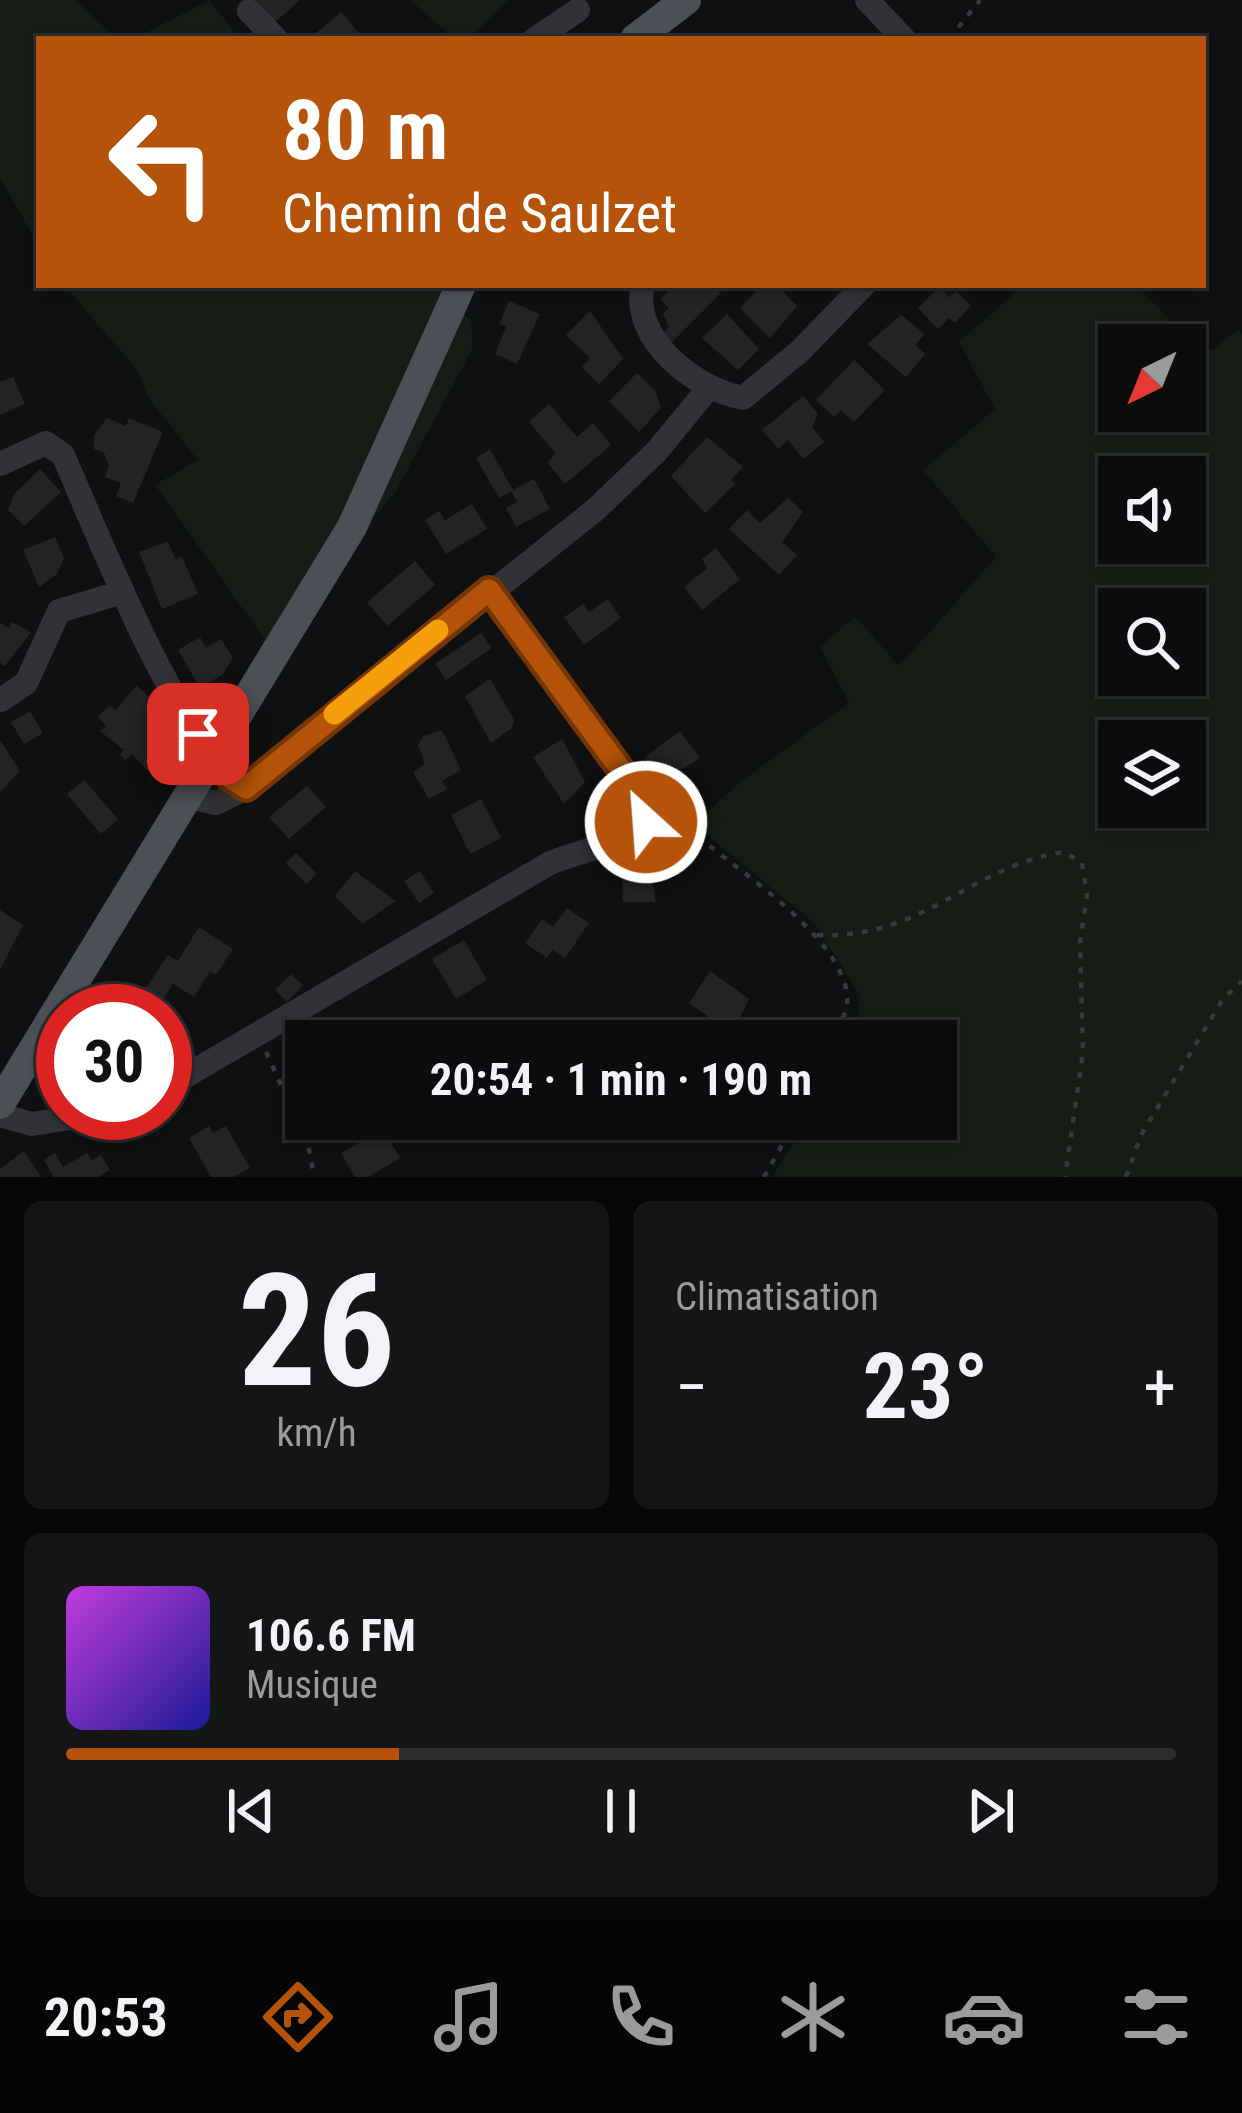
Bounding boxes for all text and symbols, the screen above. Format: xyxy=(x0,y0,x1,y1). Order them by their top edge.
text: 80 m xyxy=(282,81,449,180)
icon: left xyxy=(84,84,240,240)
text: Chemin de Saulzet xyxy=(282,182,677,245)
north arrow xyxy=(1098,324,1206,432)
map controls xyxy=(1098,324,1206,828)
button: sound xyxy=(1098,456,1206,564)
button: search xyxy=(1098,588,1206,696)
pin xyxy=(147,683,249,785)
icon: arrive xyxy=(165,701,231,767)
button: layers xyxy=(1098,720,1206,828)
position arrow xyxy=(583,759,709,885)
speed limit sign: 30 xyxy=(36,984,192,1140)
text: 20:54 · 1 min · 190 m xyxy=(430,1053,812,1106)
text: 26 xyxy=(238,1240,395,1423)
text: Climatisation xyxy=(675,1274,879,1320)
text: 23° xyxy=(863,1335,989,1440)
text: − xyxy=(675,1349,708,1426)
text: + xyxy=(1143,1349,1176,1426)
text: km/h xyxy=(276,1410,357,1456)
text: 106.6 FM xyxy=(246,1609,416,1662)
text: Musique xyxy=(246,1662,378,1708)
icon: previous xyxy=(218,1778,284,1844)
icon: pause xyxy=(588,1778,654,1844)
icon: next xyxy=(958,1778,1024,1844)
icon: directions xyxy=(256,1975,340,2059)
icon: music xyxy=(427,1975,511,2059)
icon: phone xyxy=(599,1975,683,2059)
icon: climate xyxy=(771,1975,855,2059)
icon: car xyxy=(942,1975,1026,2059)
icon: filters xyxy=(1114,1975,1198,2059)
text: 20:53 xyxy=(44,1986,168,2049)

